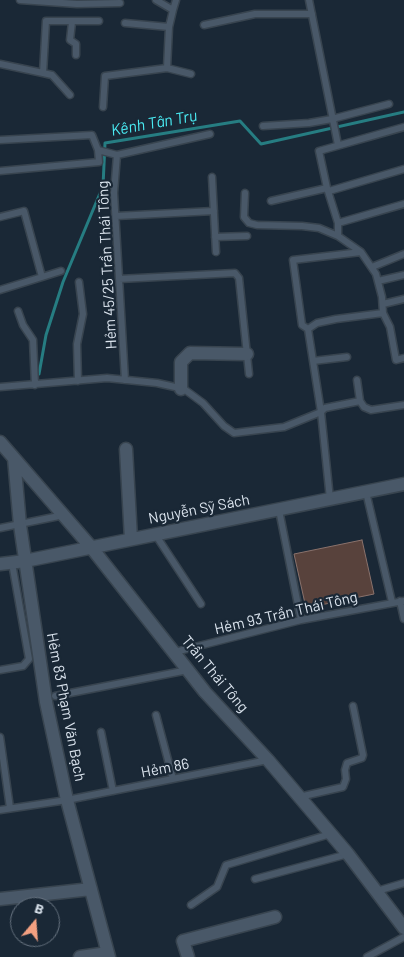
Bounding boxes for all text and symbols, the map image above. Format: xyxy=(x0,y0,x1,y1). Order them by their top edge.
water label: Kênh Tân Trụ xyxy=(109,106,199,140)
street label: Hẻm 45/25 Trần Thái Tông xyxy=(94,180,120,350)
street label: Nguyễn Sỹ Sách xyxy=(147,490,251,528)
street label: Hẻm 93 Trần Thái Tông xyxy=(213,588,359,638)
street label: Hẻm 83 Phạm Văn Bạch xyxy=(43,631,89,783)
street label: Trần Thái Tông xyxy=(178,632,252,716)
street label: Hẻm 86 xyxy=(139,755,191,781)
north arrow xyxy=(10,897,60,947)
text: B xyxy=(33,899,46,918)

